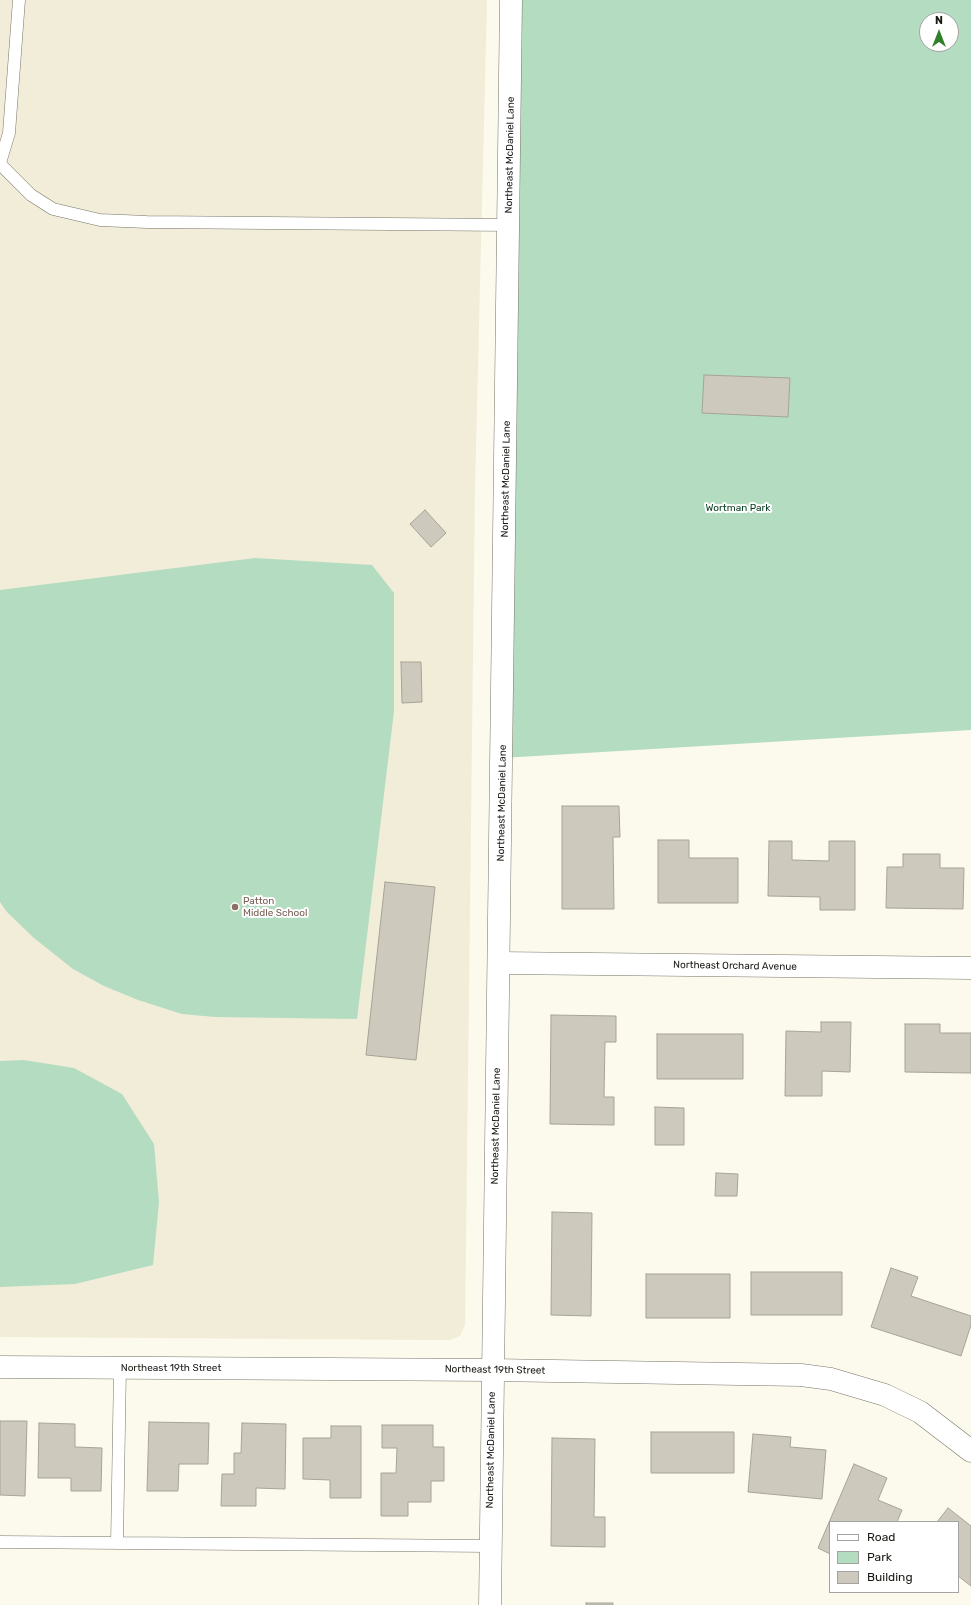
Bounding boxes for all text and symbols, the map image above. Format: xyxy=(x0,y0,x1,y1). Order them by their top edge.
north arrow xyxy=(919,12,959,52)
text: N xyxy=(935,14,943,27)
street label: Northeast McDaniel Lane xyxy=(503,97,517,213)
street label: Northeast McDaniel Lane xyxy=(499,421,513,537)
park label: Wortman Park xyxy=(706,502,770,514)
street label: Northeast McDaniel Lane xyxy=(495,745,509,861)
place label: Patton Middle School xyxy=(243,895,307,918)
marker: Patton Middle School xyxy=(230,902,240,912)
street label: Northeast Orchard Avenue xyxy=(673,959,797,973)
street label: Northeast McDaniel Lane xyxy=(489,1068,503,1184)
street label: Northeast 19th Street xyxy=(121,1362,221,1374)
street label: Northeast 19th Street xyxy=(445,1363,545,1377)
street label: Northeast McDaniel Lane xyxy=(484,1392,498,1508)
legend xyxy=(829,1521,959,1593)
text: Road xyxy=(867,1530,895,1544)
text: Park xyxy=(867,1550,892,1564)
text: Building xyxy=(867,1570,913,1584)

